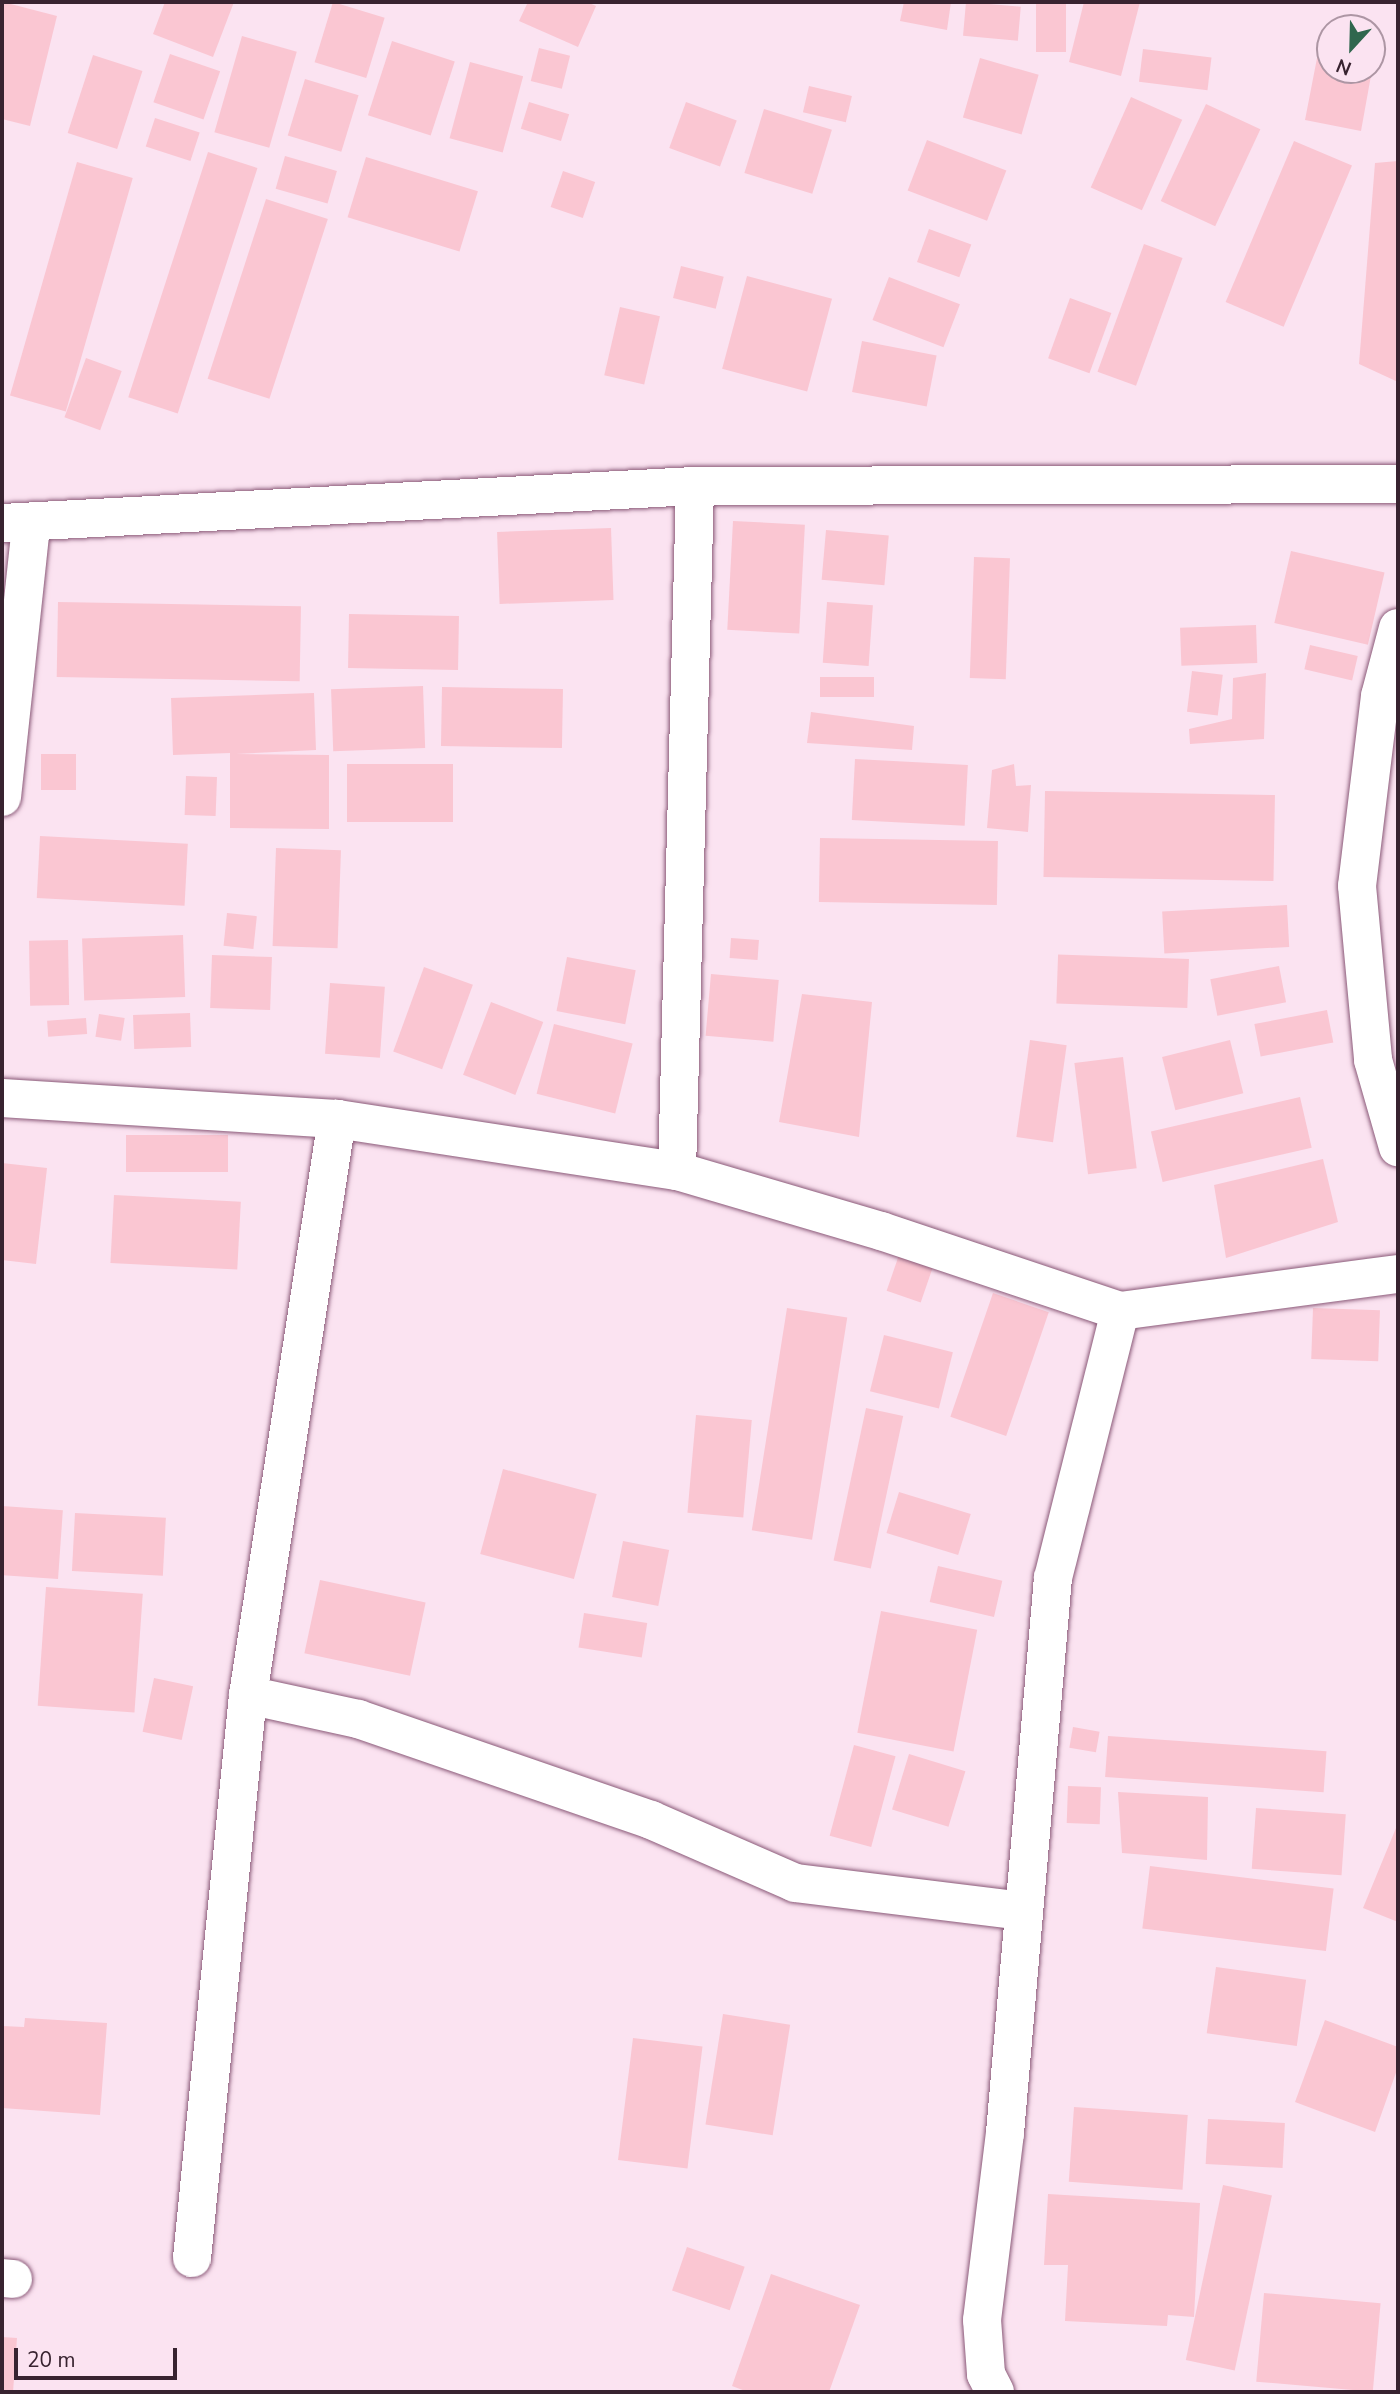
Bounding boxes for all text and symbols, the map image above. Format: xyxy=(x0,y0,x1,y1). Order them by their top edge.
north arrow xyxy=(1316,14,1386,84)
text: N xyxy=(1332,52,1355,81)
scale bar xyxy=(18,2334,180,2378)
text: 20 m xyxy=(27,2346,76,2374)

